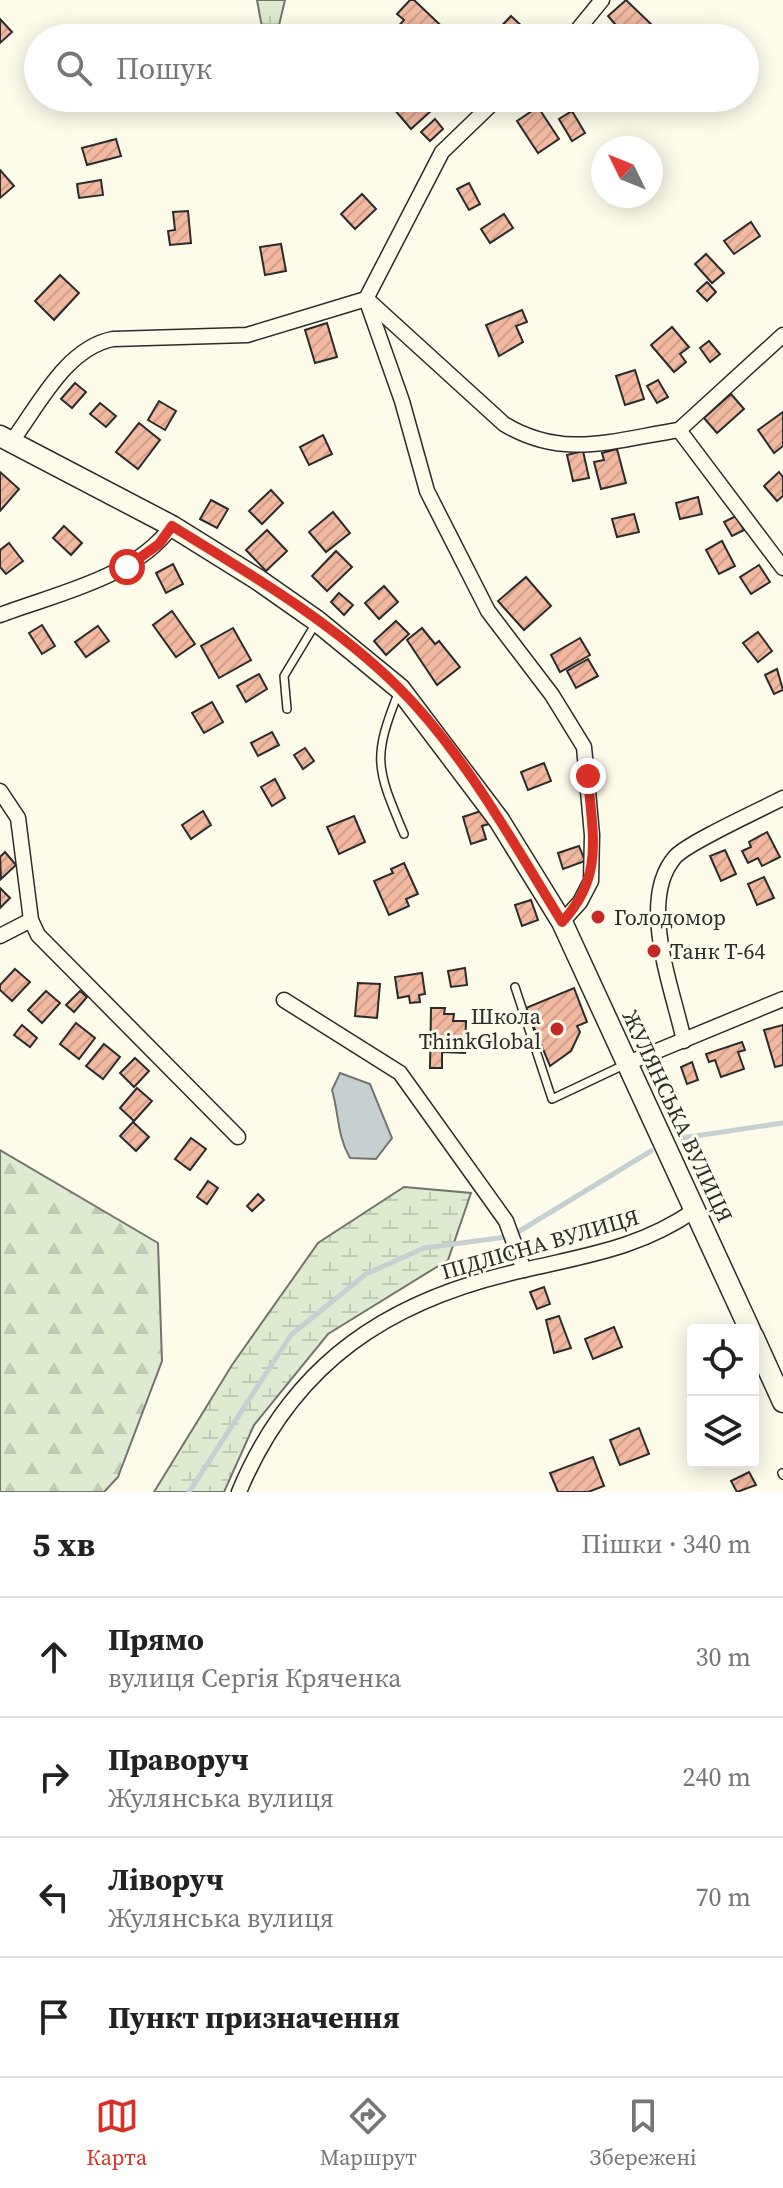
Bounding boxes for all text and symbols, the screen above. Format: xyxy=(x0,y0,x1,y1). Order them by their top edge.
search box xyxy=(24,24,759,112)
icon: search xyxy=(52,46,96,90)
text: Пошук xyxy=(116,48,212,89)
north arrow xyxy=(591,136,663,208)
route start xyxy=(109,549,145,585)
route end xyxy=(570,758,606,794)
place label: Голодомор xyxy=(614,902,726,932)
marker: Голодомор xyxy=(589,908,607,926)
place label: Танк Т-64 xyxy=(670,936,765,966)
marker: Танк Т-64 xyxy=(645,942,663,960)
place label: Школа ThinkGlobal xyxy=(419,1001,542,1056)
street label: ЖУЛЯНСЬКА ВУЛИЦЯ xyxy=(616,1005,740,1227)
marker: Школа ThinkGlobal xyxy=(548,1020,566,1038)
street label: ПІДЛІСНА ВУЛИЦЯ xyxy=(438,1201,642,1287)
map controls xyxy=(687,1324,759,1468)
button: locate xyxy=(687,1324,759,1396)
button: layers xyxy=(687,1396,759,1468)
text: 5 хв xyxy=(32,1521,95,1567)
text: Пішки · 340 m xyxy=(581,1526,751,1562)
text: Прямо xyxy=(108,1619,204,1660)
icon: ahead xyxy=(32,1635,76,1679)
text: 30 m xyxy=(696,1639,751,1675)
text: вулиця Сергія Кряченка xyxy=(108,1660,401,1696)
text: Праворуч xyxy=(108,1739,249,1780)
icon: right xyxy=(32,1755,76,1799)
text: 240 m xyxy=(683,1759,751,1795)
text: Жулянська вулиця xyxy=(108,1780,334,1816)
text: Ліворуч xyxy=(108,1859,224,1900)
icon: left xyxy=(32,1875,76,1919)
text: 70 m xyxy=(696,1879,751,1915)
text: Жулянська вулиця xyxy=(108,1900,334,1936)
icon: arrive xyxy=(32,1995,76,2039)
text: Пункт призначення xyxy=(108,1997,400,2038)
tab: Карта xyxy=(86,2094,147,2172)
tab: Маршрут xyxy=(320,2094,417,2172)
tab: Збережені xyxy=(590,2094,697,2172)

